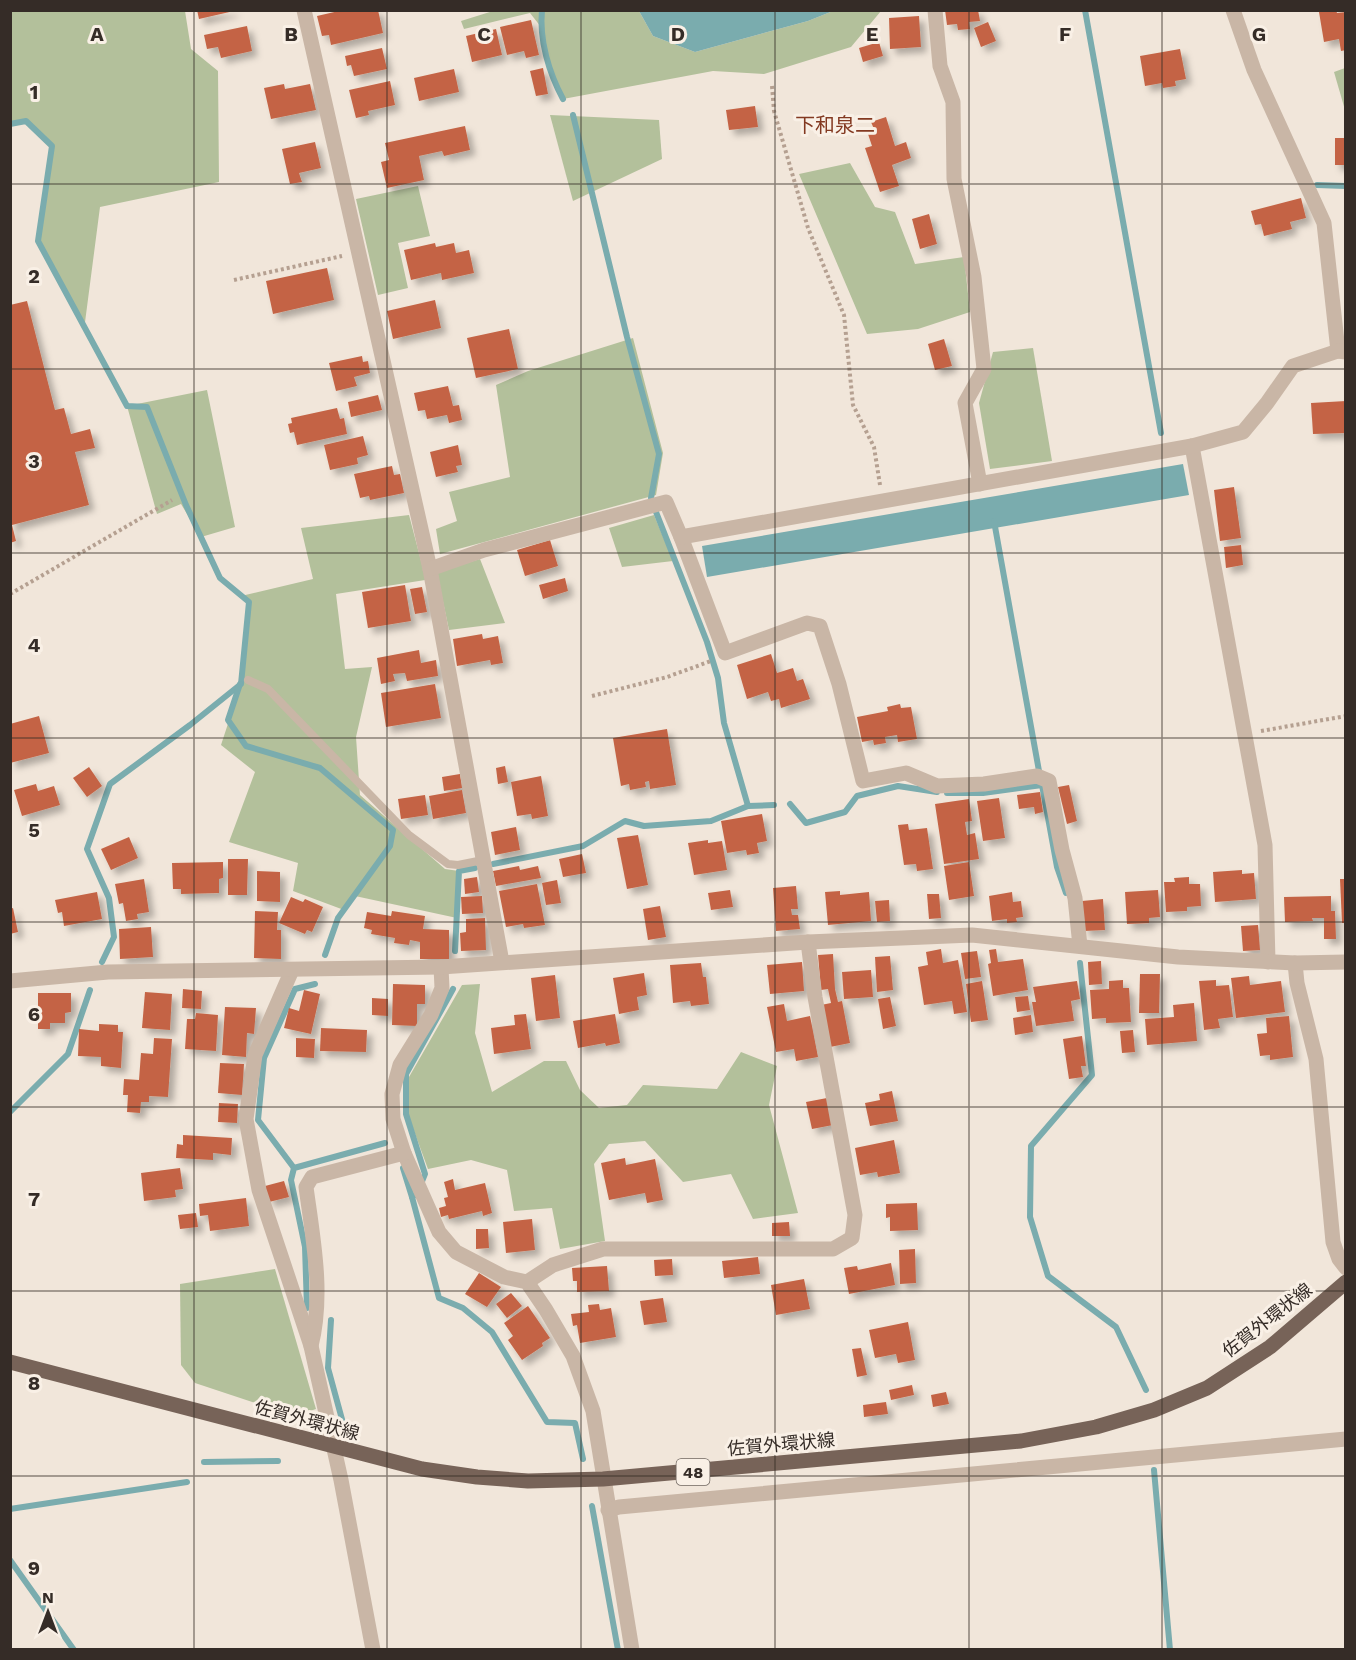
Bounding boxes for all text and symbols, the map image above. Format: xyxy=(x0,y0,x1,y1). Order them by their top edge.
text: A xyxy=(90,22,104,46)
text: B xyxy=(284,22,298,46)
text: C xyxy=(477,22,491,46)
text: D xyxy=(671,22,685,46)
text: E xyxy=(866,22,878,46)
text: F xyxy=(1059,22,1071,46)
text: G xyxy=(1252,22,1266,46)
text: 1 xyxy=(30,80,38,104)
district label: 下和泉二 xyxy=(795,113,875,137)
text: 2 xyxy=(28,264,40,288)
text: 3 xyxy=(28,449,40,473)
text: 4 xyxy=(28,633,41,657)
text: 5 xyxy=(28,818,40,842)
text: 6 xyxy=(28,1002,40,1026)
text: 7 xyxy=(28,1187,40,1211)
street label: 佐賀外環状線 xyxy=(1218,1278,1316,1362)
text: 8 xyxy=(28,1371,40,1395)
street label: 佐賀外環状線 xyxy=(252,1396,362,1444)
street label: 佐賀外環状線 xyxy=(726,1429,836,1459)
road number: 48 xyxy=(676,1459,710,1485)
text: 9 xyxy=(28,1556,40,1580)
north arrow xyxy=(18,1582,78,1642)
text: N xyxy=(42,1588,54,1607)

